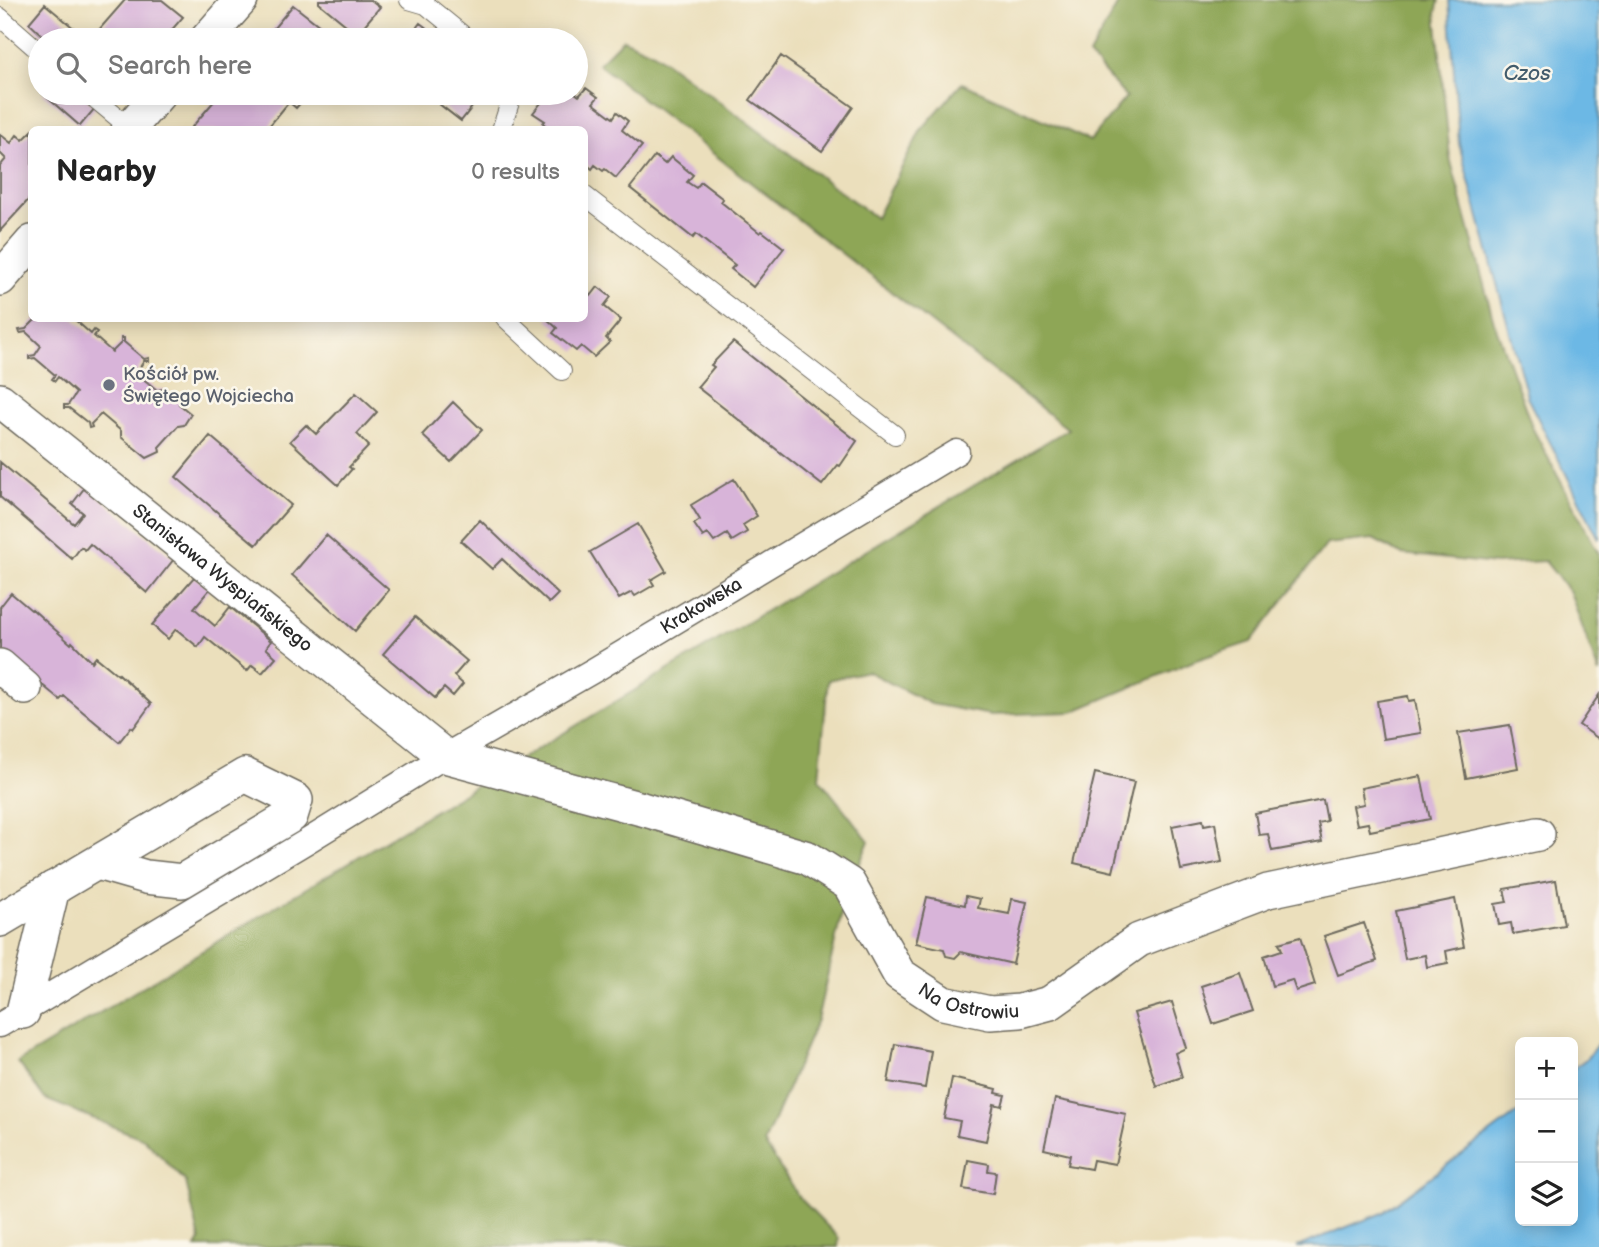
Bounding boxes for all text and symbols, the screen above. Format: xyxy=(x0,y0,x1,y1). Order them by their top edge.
search box xyxy=(28,28,588,105)
icon: search xyxy=(52,48,90,86)
text: Search here xyxy=(108,51,252,82)
water label: Czos xyxy=(1503,61,1551,86)
text: Nearby xyxy=(56,154,156,190)
text: 0 results xyxy=(471,158,560,186)
place label: Kościół pw. Świętego Wojciecha xyxy=(123,363,294,408)
marker: Kościół pw. Świętego Wojciecha xyxy=(101,377,117,393)
street label: Stanisława Wyspiańskiego xyxy=(128,499,317,657)
street label: Krakowska xyxy=(656,572,746,639)
street label: Na Ostrowiu xyxy=(914,978,1020,1025)
map controls xyxy=(1515,1037,1578,1226)
button: + xyxy=(1515,1037,1578,1100)
button: − xyxy=(1515,1100,1578,1163)
button: layers xyxy=(1515,1163,1578,1226)

